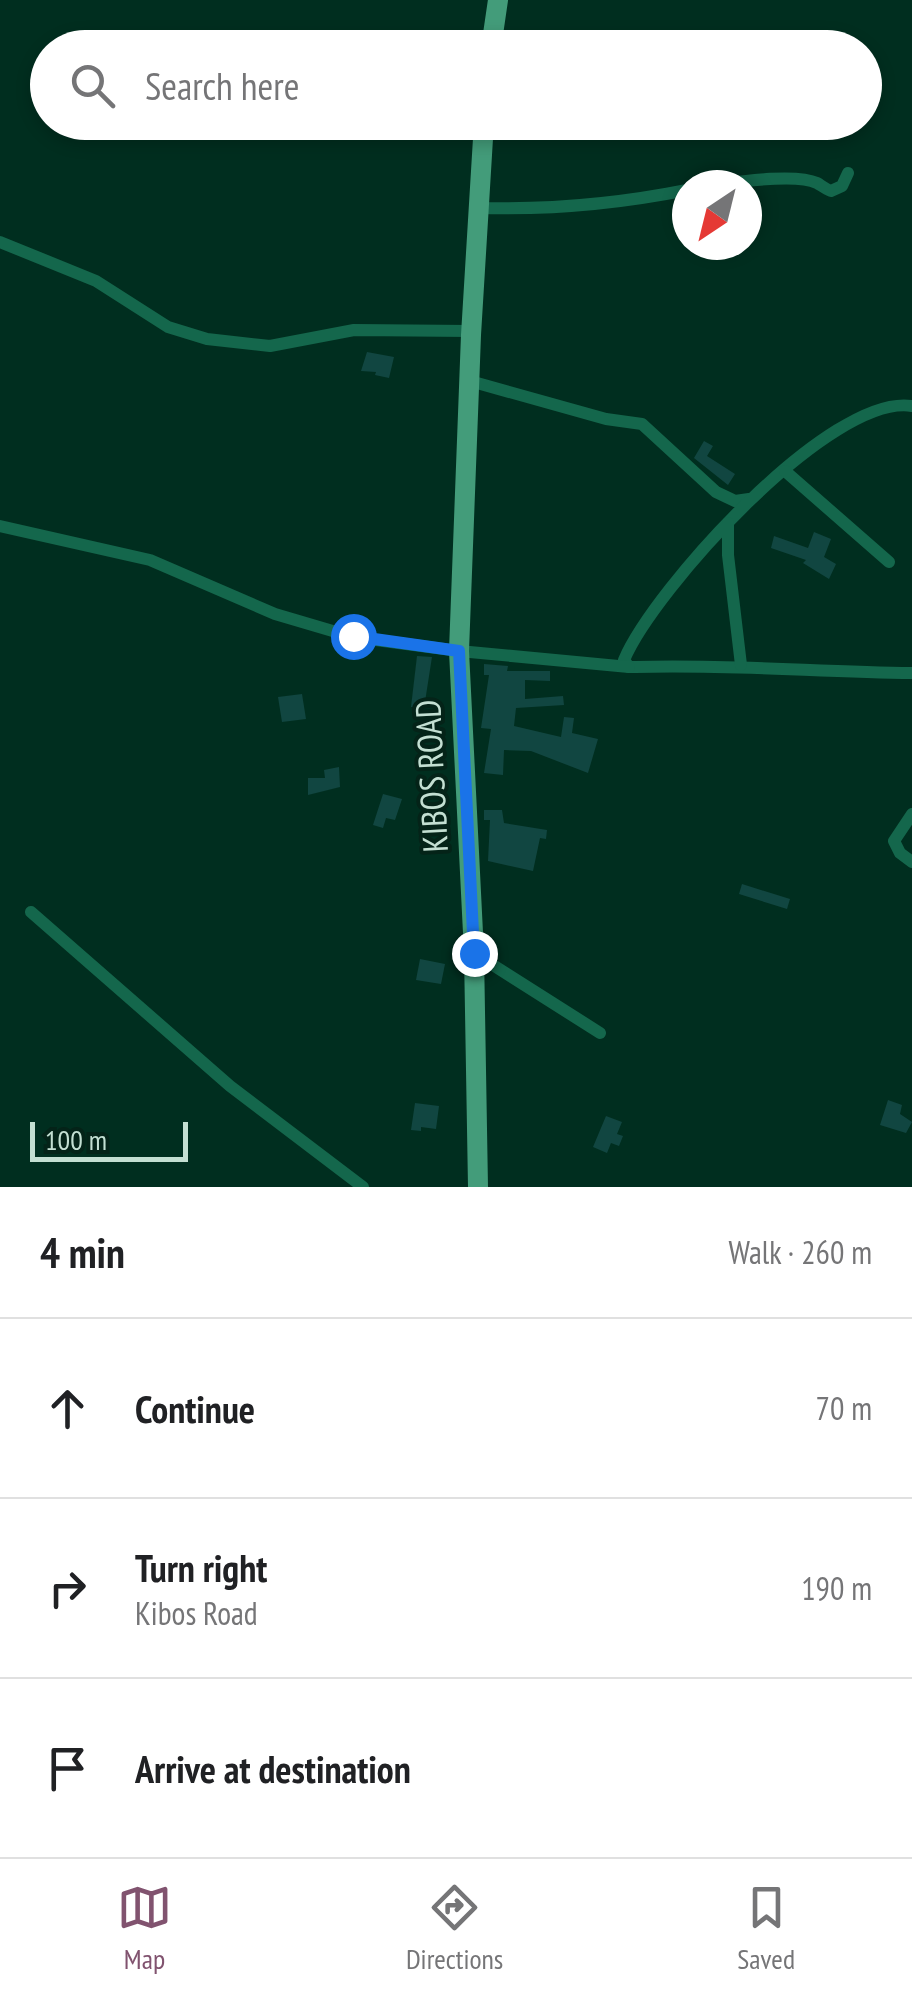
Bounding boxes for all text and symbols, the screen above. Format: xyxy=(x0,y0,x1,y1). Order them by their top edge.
search box xyxy=(30,30,882,140)
icon: search xyxy=(65,58,120,113)
text: Search here xyxy=(145,61,299,110)
north arrow xyxy=(672,170,762,260)
route start xyxy=(331,614,377,660)
street label: KIBOS ROAD xyxy=(404,699,458,854)
route end xyxy=(452,931,498,977)
scale bar xyxy=(30,1117,188,1162)
text: 100 m xyxy=(45,1121,107,1158)
text: 4 min xyxy=(40,1225,125,1280)
text: Walk · 260 m xyxy=(728,1231,872,1273)
icon: ahead xyxy=(40,1381,95,1436)
text: Continue xyxy=(135,1384,255,1433)
text: 70 m xyxy=(816,1387,872,1429)
text: Turn right xyxy=(135,1543,267,1592)
icon: right xyxy=(40,1561,95,1616)
text: 190 m xyxy=(801,1567,872,1609)
text: Kibos Road xyxy=(135,1592,258,1634)
icon: arrive xyxy=(40,1741,95,1796)
text: Arrive at destination xyxy=(135,1744,411,1793)
tab: Map xyxy=(117,1880,172,1977)
tab: Directions xyxy=(406,1880,503,1977)
tab: Saved xyxy=(737,1880,795,1977)

